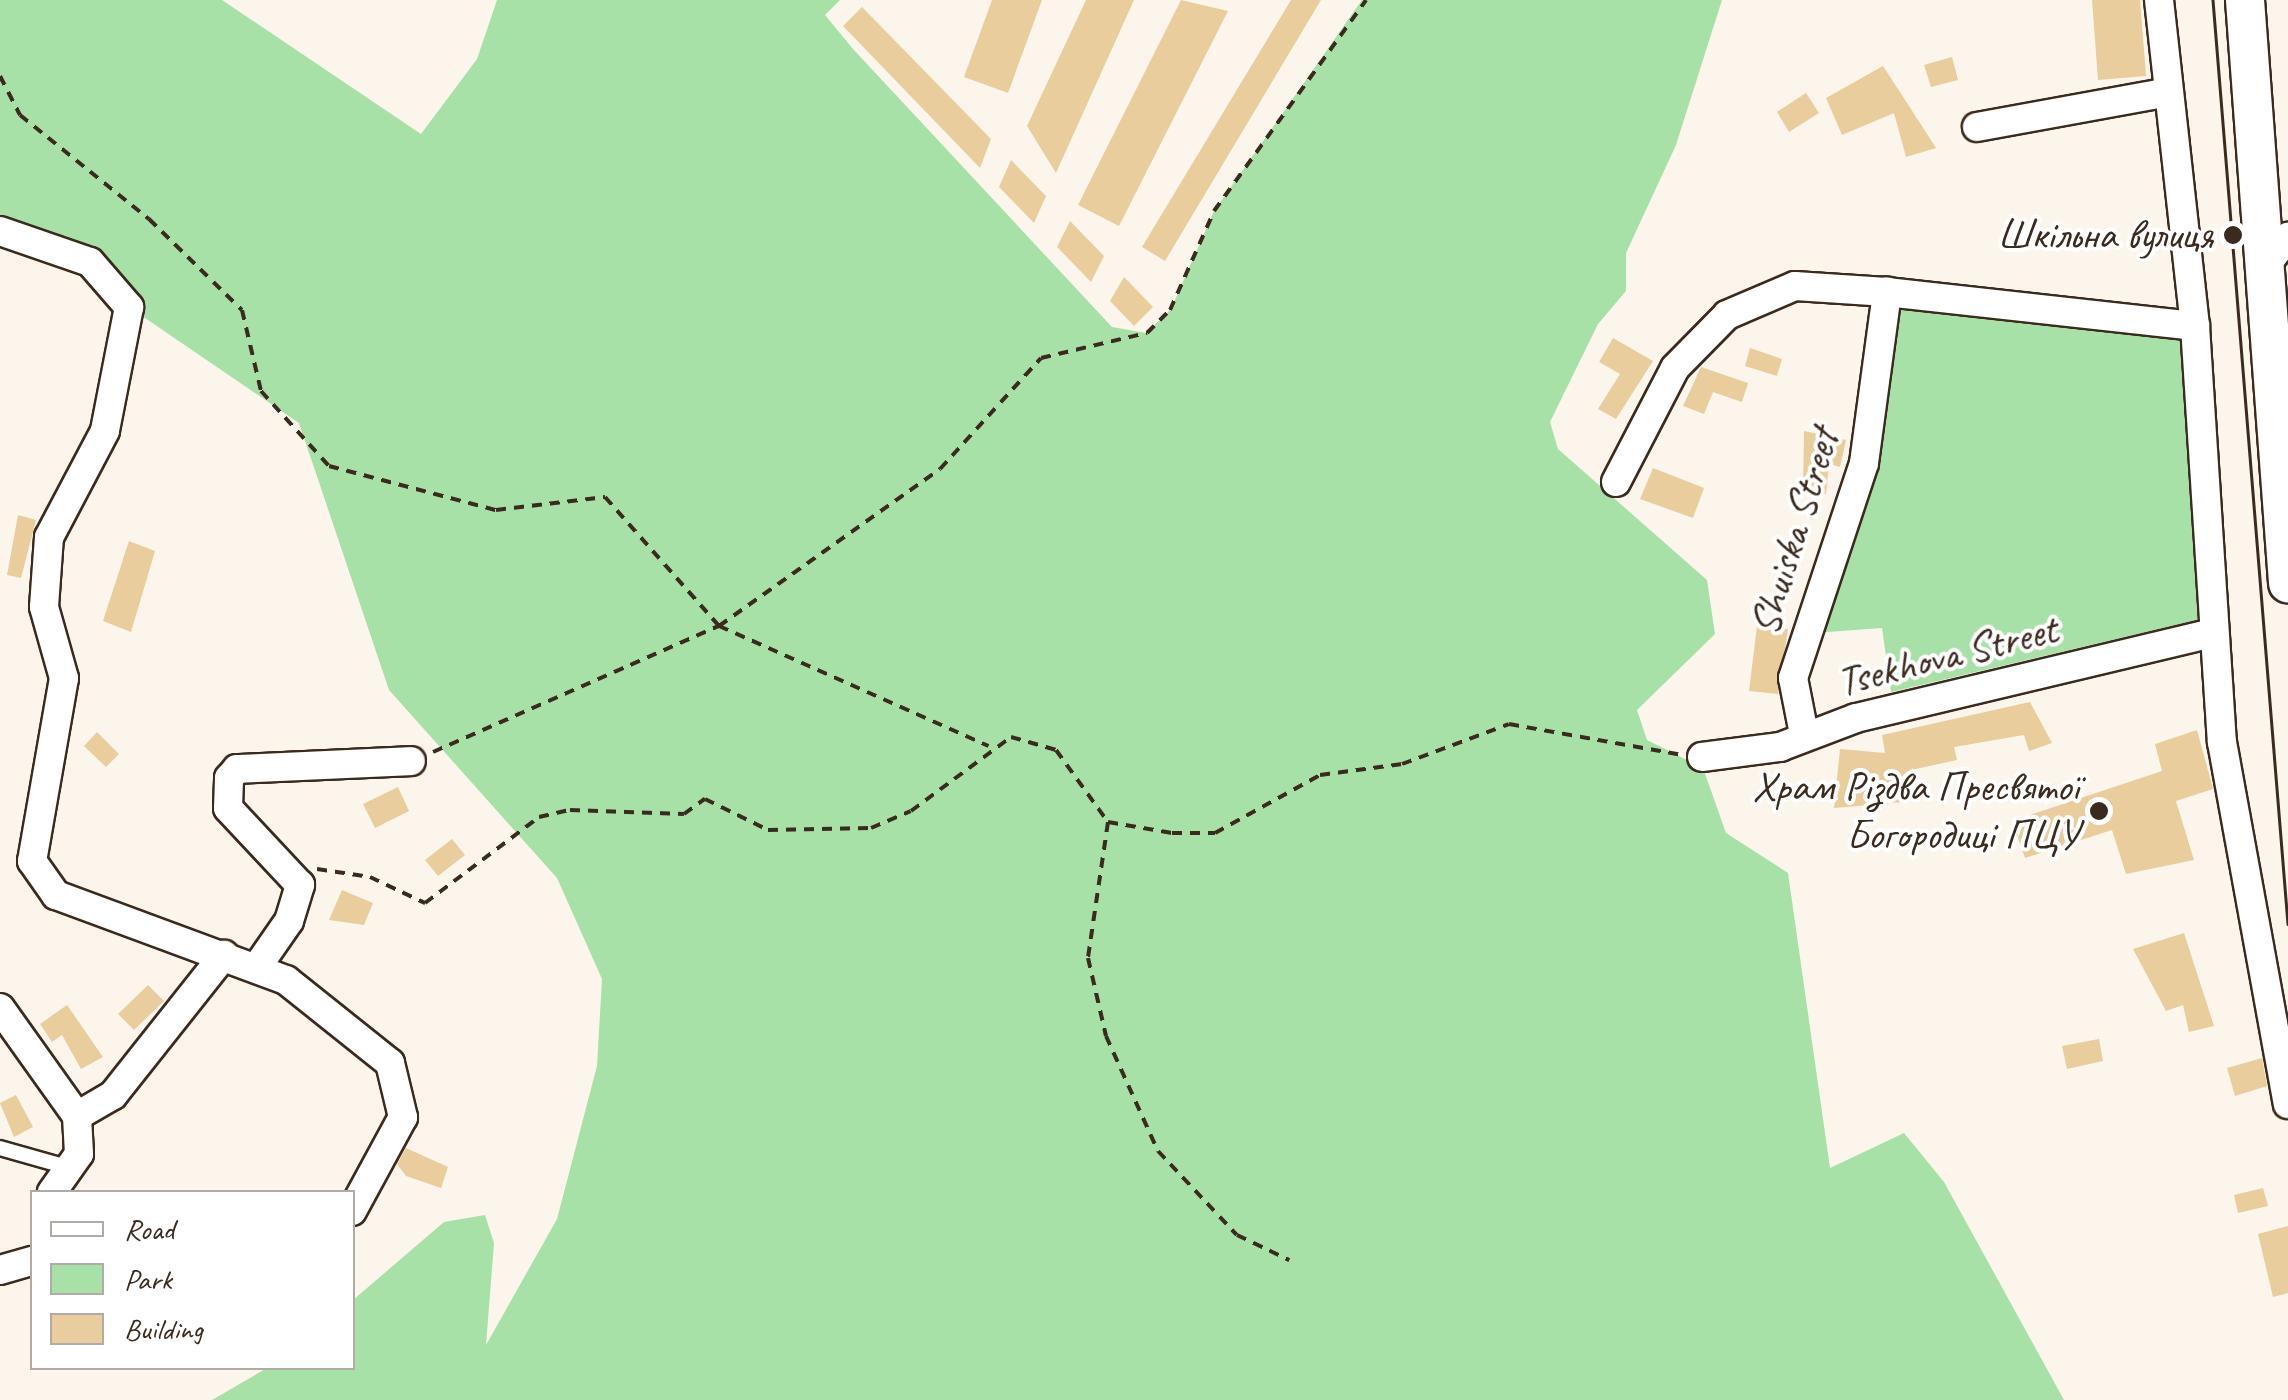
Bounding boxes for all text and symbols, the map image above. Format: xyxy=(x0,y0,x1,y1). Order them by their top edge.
place label: Шкільна вулиця xyxy=(1995,210,2213,260)
marker: Шкільна вулиця xyxy=(2222,224,2244,246)
street label: Shuiska Street xyxy=(1740,423,1850,641)
street label: Tsekhova Street xyxy=(1831,604,2063,708)
place label: Храм Різдва Пресвятої Богородиці ПЦУ xyxy=(1754,762,2079,860)
marker: Храм Різдва Пресвятої Богородиці ПЦУ xyxy=(2088,800,2110,822)
legend xyxy=(30,1190,355,1370)
text: Road xyxy=(124,1210,174,1248)
text: Park xyxy=(124,1260,172,1298)
text: Building xyxy=(124,1310,203,1348)

